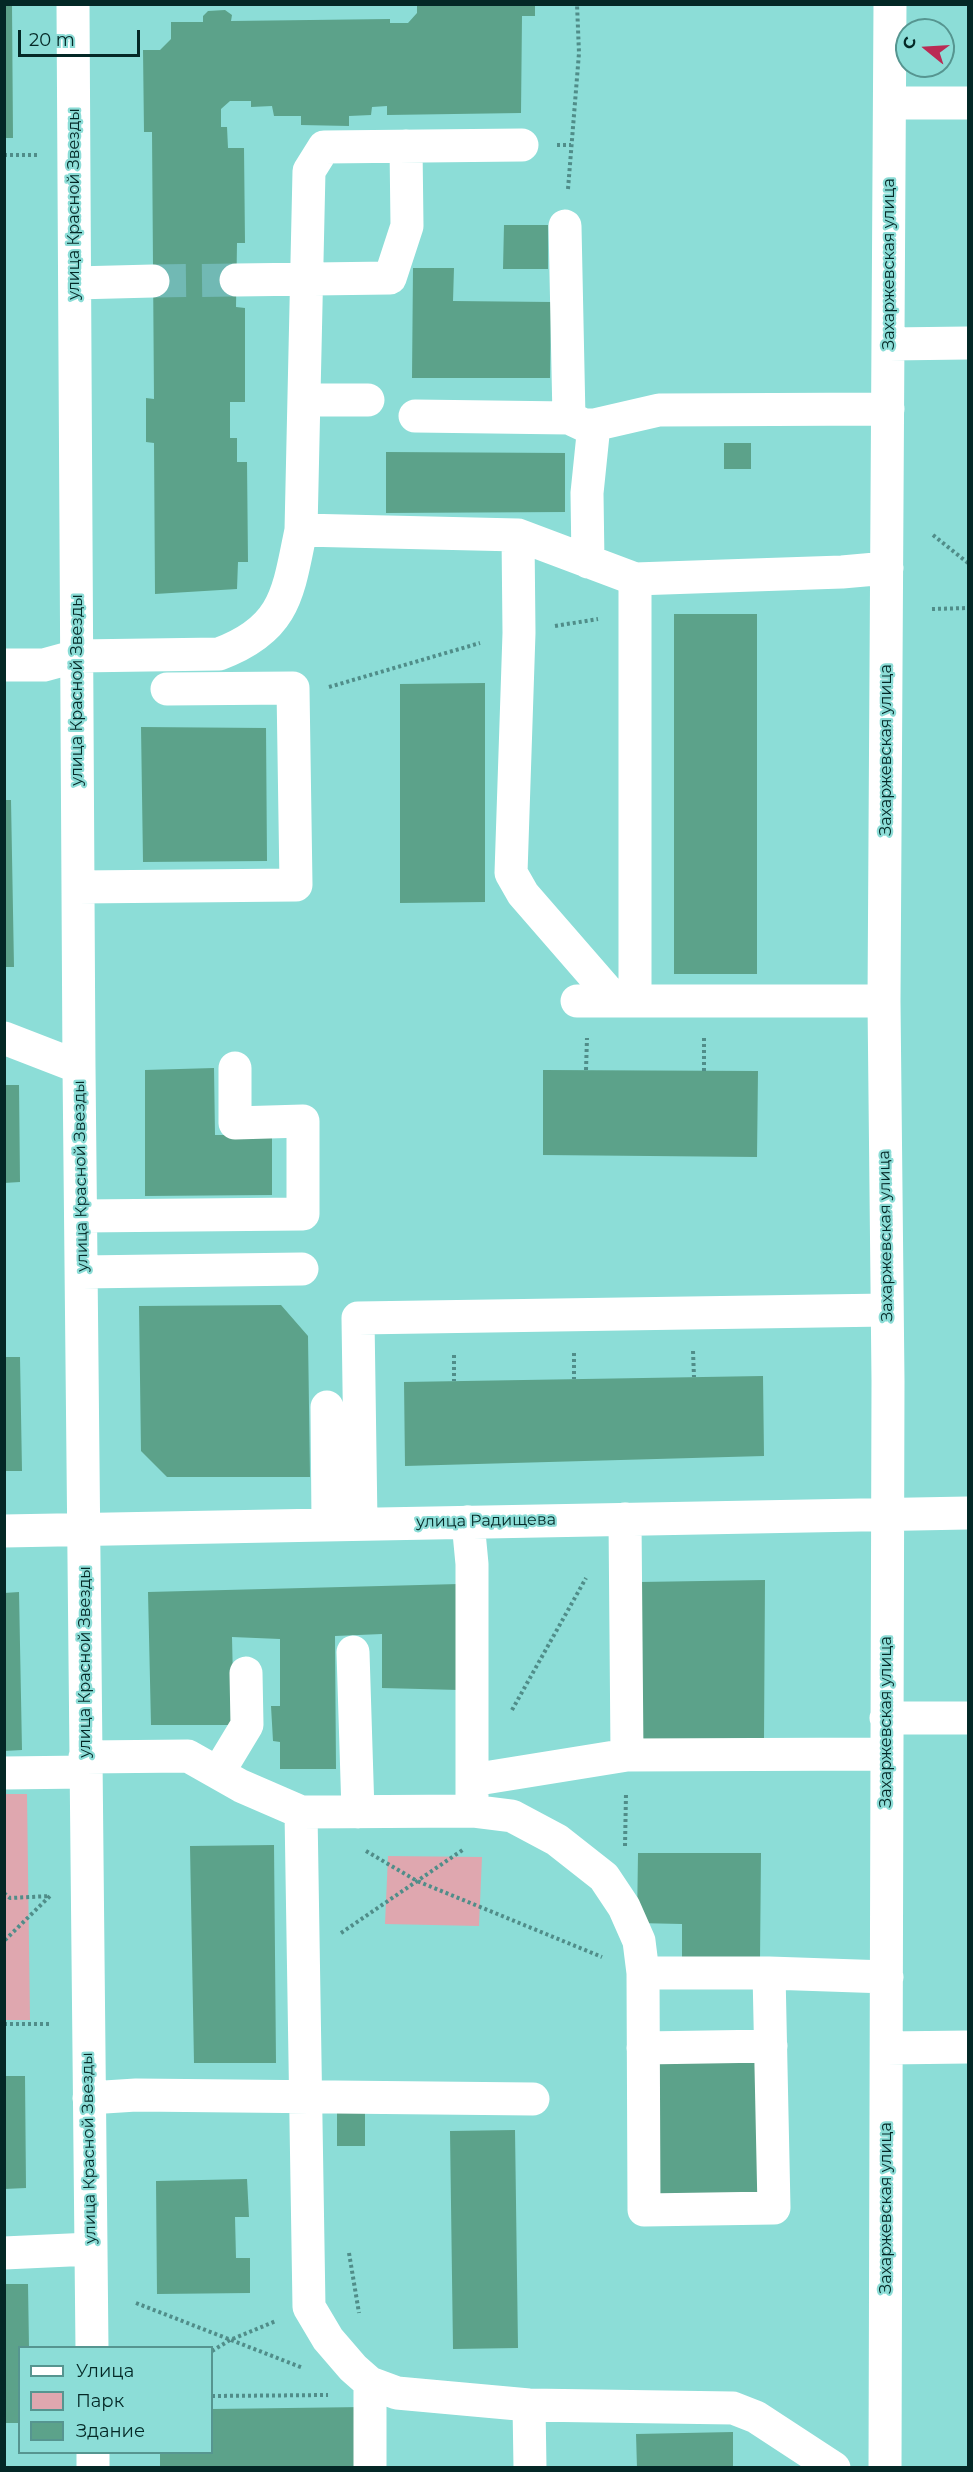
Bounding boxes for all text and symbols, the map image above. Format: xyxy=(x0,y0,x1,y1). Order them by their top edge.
scale bar xyxy=(21,18,142,56)
north arrow xyxy=(895,18,955,78)
text: 20 m xyxy=(29,29,75,51)
text: С xyxy=(898,34,920,51)
street label: улица Красной Звезды xyxy=(64,108,84,300)
street label: Захаржевская улица xyxy=(879,178,899,350)
street label: улица Красной Звезды xyxy=(67,594,87,786)
street label: Захаржевская улица xyxy=(876,664,896,836)
street label: улица Красной Звезды xyxy=(70,1080,92,1272)
street label: Захаржевская улица xyxy=(875,1150,897,1322)
street label: улица Радищева xyxy=(416,1510,556,1532)
street label: улица Красной Звезды xyxy=(75,1566,95,1758)
street label: Захаржевская улица xyxy=(876,1636,896,1808)
street label: улица Красной Звезды xyxy=(78,2052,100,2244)
street label: Захаржевская улица xyxy=(876,2122,896,2294)
legend xyxy=(18,2346,213,2454)
text: Улица xyxy=(76,2360,134,2382)
text: Парк xyxy=(76,2390,124,2412)
text: Здание xyxy=(76,2420,145,2442)

